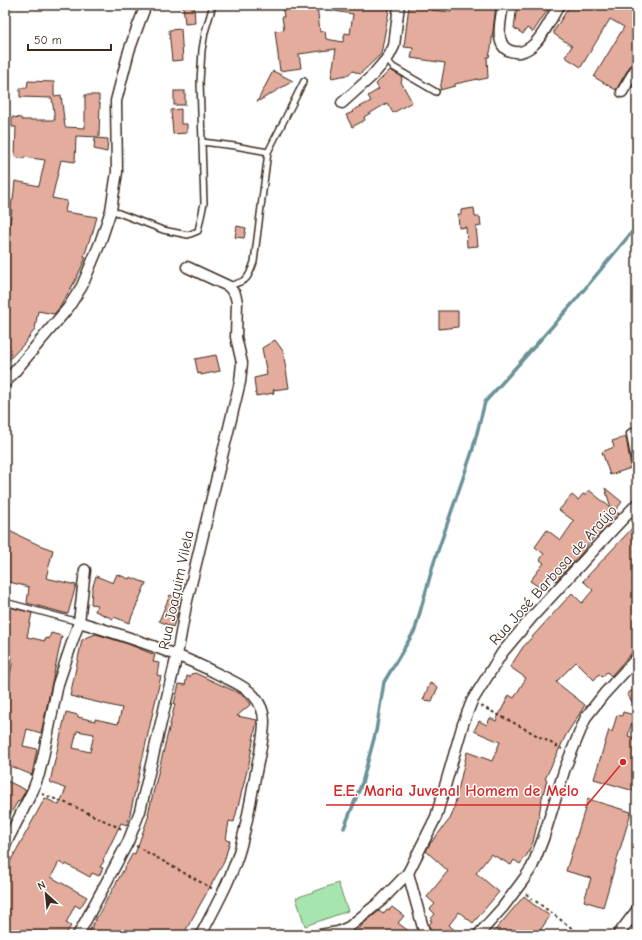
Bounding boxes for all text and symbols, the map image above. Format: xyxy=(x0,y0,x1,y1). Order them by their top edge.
scale bar xyxy=(28,26,111,52)
text: 50 m xyxy=(34,33,62,47)
street label: Rua José Barbosa de Araújo xyxy=(485,501,621,649)
street label: Rua Joaquim Vilela xyxy=(155,529,197,651)
callout: E.E. Maria Juvenal Homem de Melo xyxy=(326,777,587,805)
text: E.E. Maria Juvenal Homem de Melo xyxy=(333,782,579,800)
north arrow xyxy=(26,874,66,914)
text: N xyxy=(36,878,48,893)

